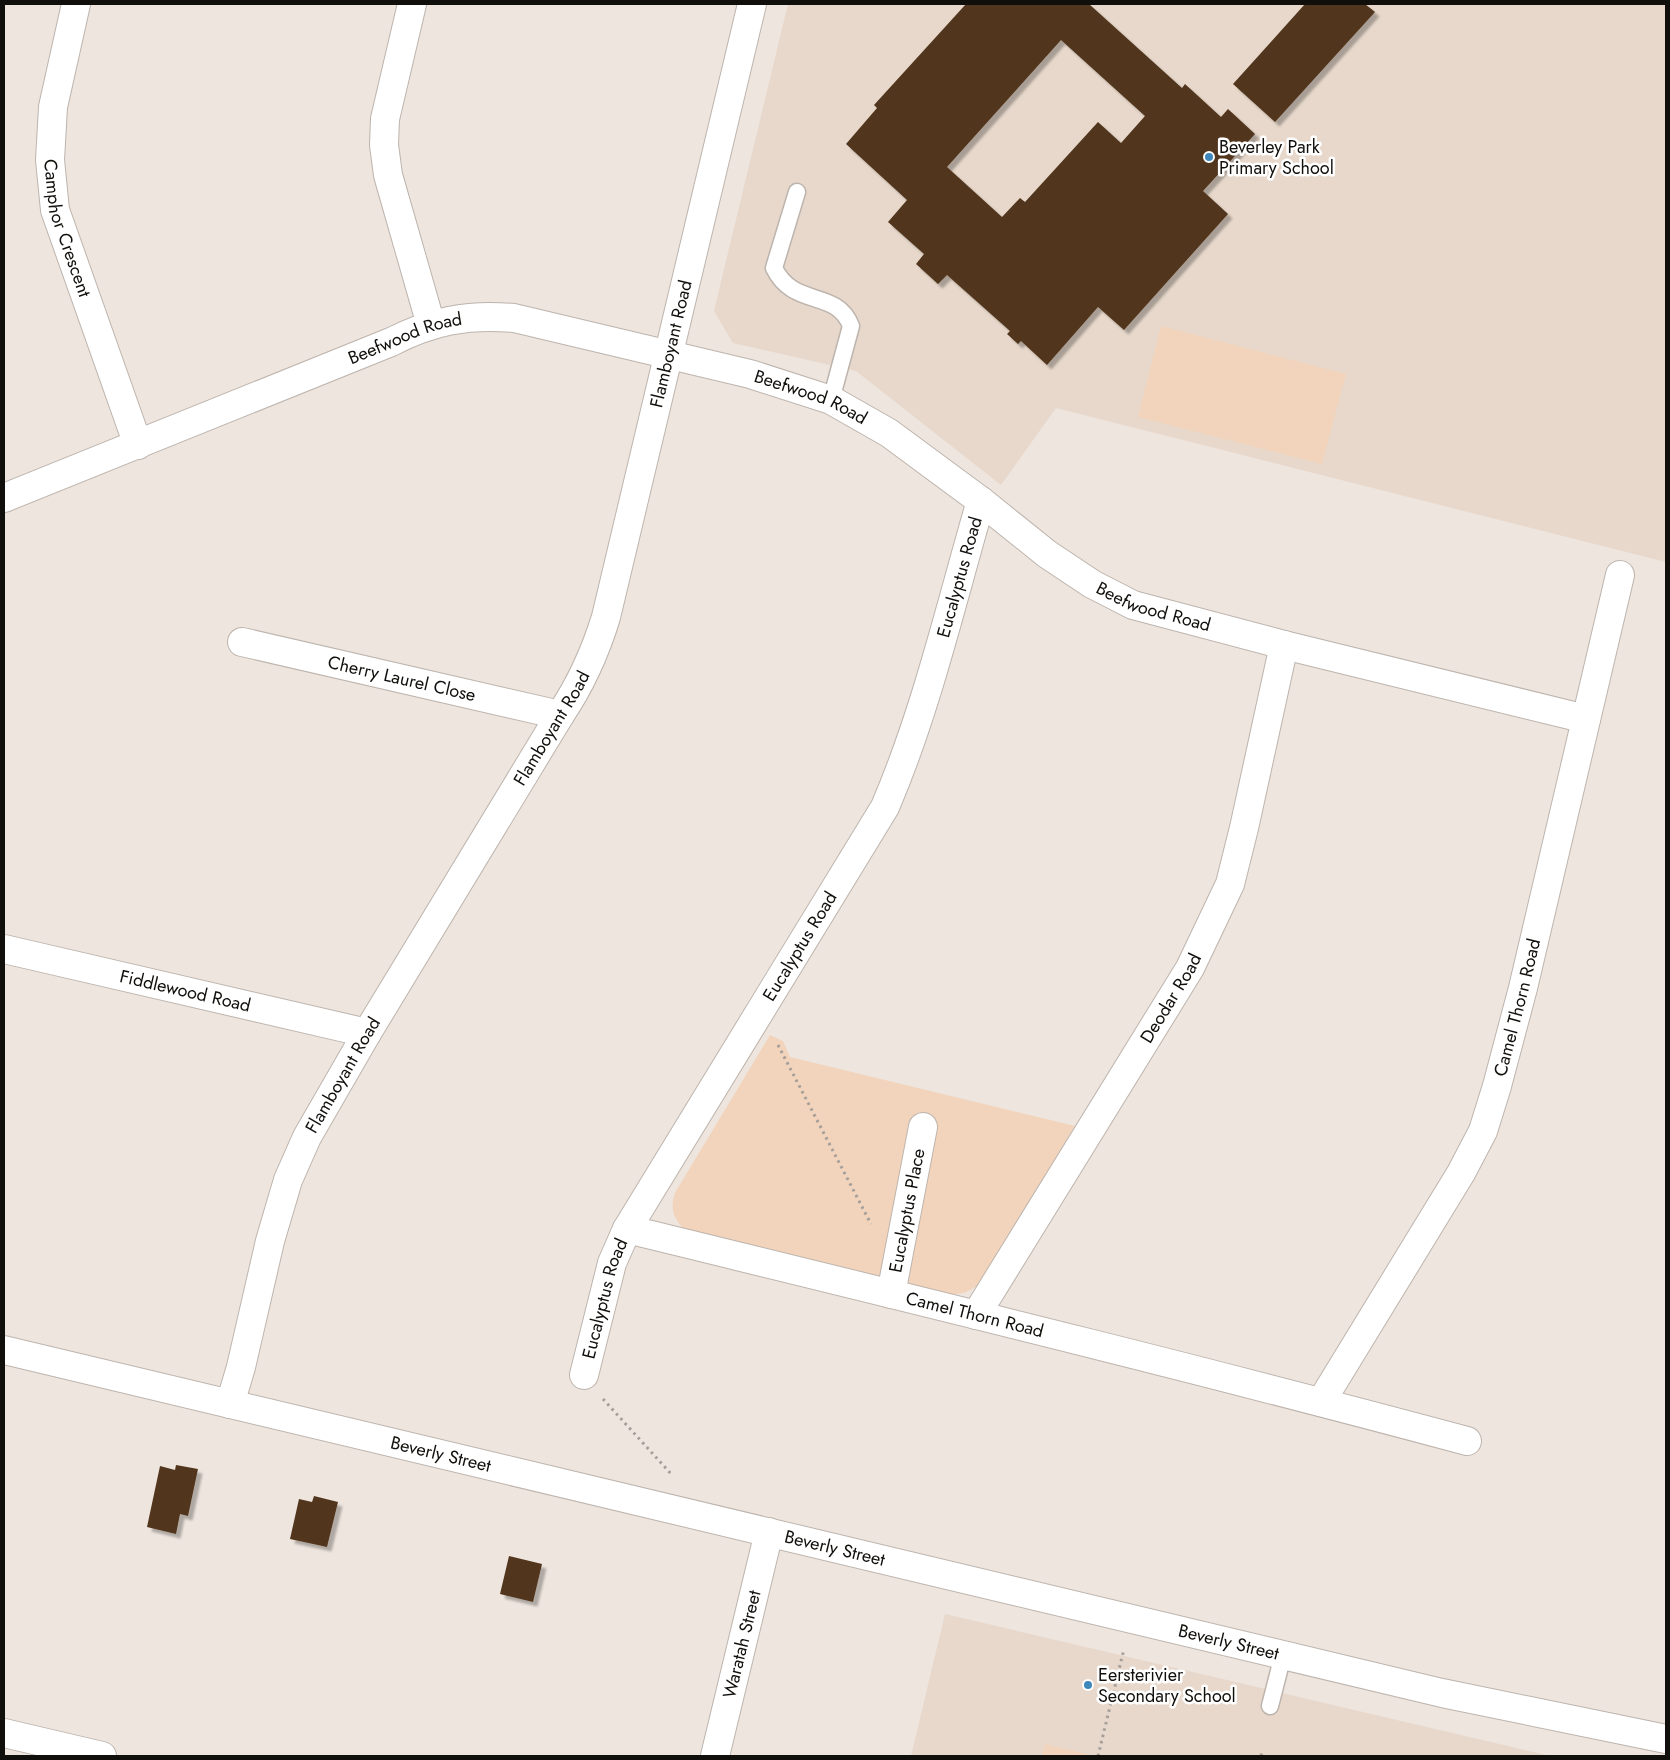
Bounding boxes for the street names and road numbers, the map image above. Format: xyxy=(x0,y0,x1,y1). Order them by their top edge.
street label: Camphor Crescent xyxy=(37,158,98,301)
street label: Flamboyant Road xyxy=(643,277,699,410)
street label: Beefwood Road xyxy=(344,306,464,371)
street label: Beefwood Road xyxy=(751,363,872,431)
street label: Eucalyptus Road xyxy=(930,514,989,641)
street label: Beefwood Road xyxy=(1091,575,1214,638)
street label: Cherry Laurel Close xyxy=(325,649,478,708)
street label: Flamboyant Road xyxy=(507,666,596,791)
street label: Eucalyptus Road xyxy=(756,886,843,1006)
street label: Camel Thorn Road xyxy=(1487,936,1547,1079)
street label: Deodar Road xyxy=(1134,949,1208,1048)
street label: Fiddlewood Road xyxy=(117,963,253,1019)
street label: Flamboyant Road xyxy=(299,1012,387,1138)
street label: Eucalyptus Place xyxy=(882,1146,932,1275)
street label: Eucalyptus Road xyxy=(575,1234,634,1362)
street label: Camel Thorn Road xyxy=(903,1285,1046,1344)
street label: Beverly Street xyxy=(388,1430,494,1479)
street label: Beverly Street xyxy=(782,1524,888,1573)
street label: Waratah Street xyxy=(716,1587,768,1701)
street label: Beverly Street xyxy=(1176,1618,1282,1667)

